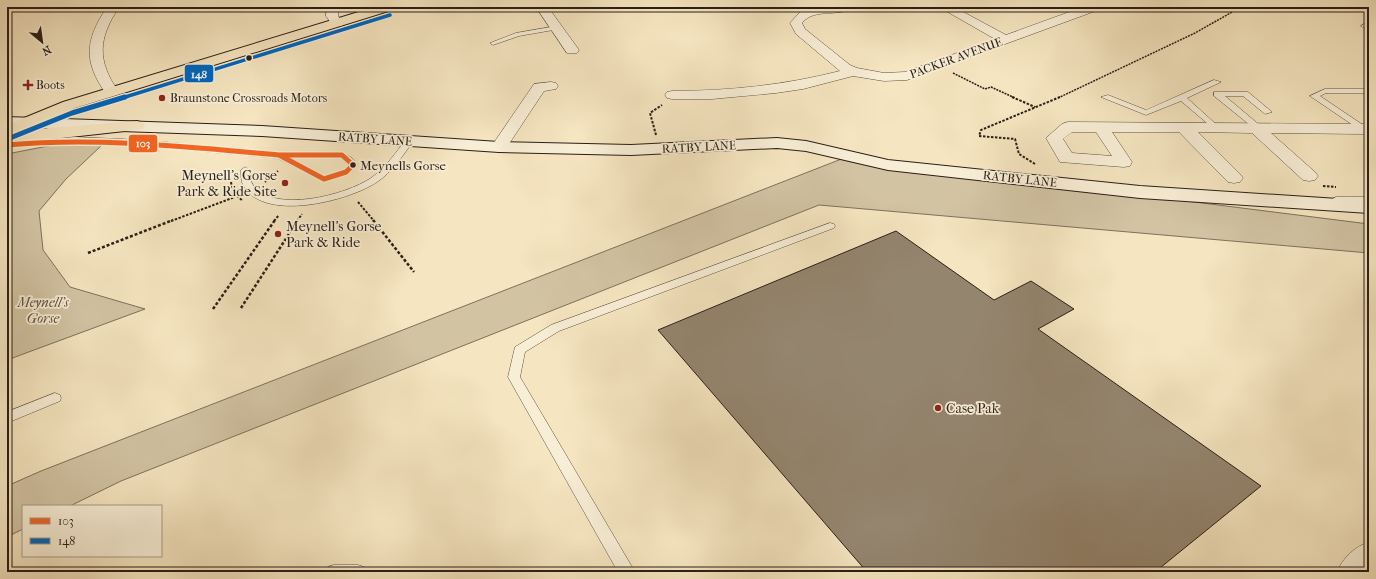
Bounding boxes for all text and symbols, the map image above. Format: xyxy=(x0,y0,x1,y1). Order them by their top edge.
north arrow xyxy=(22,22,62,62)
street label: PACKER AVENUE xyxy=(908,35,1004,81)
text: N xyxy=(39,43,53,58)
unlabelled marker xyxy=(244,53,254,63)
line badge: 148 xyxy=(184,64,214,83)
text: 148 xyxy=(191,68,207,81)
place label: Boots xyxy=(36,78,65,92)
marker: Boots xyxy=(23,80,33,90)
place label: Braunstone Crossroads Motors xyxy=(170,91,328,105)
marker: Braunstone Crossroads Motors xyxy=(157,93,167,103)
street label: RATBY LANE xyxy=(337,129,413,149)
line badge: 103 xyxy=(128,134,158,153)
text: 103 xyxy=(136,137,151,150)
street label: RATBY LANE xyxy=(662,138,736,156)
place label: Meynells Gorse xyxy=(360,158,447,173)
marker: Meynells Gorse xyxy=(348,160,358,170)
place label: Meynell's Gorse Park & Ride Site xyxy=(177,167,277,200)
street label: RATBY LANE xyxy=(982,168,1058,190)
marker: Meynell's Gorse Park & Ride Site xyxy=(280,178,290,188)
place label: Meynell's Gorse Park & Ride xyxy=(286,218,382,251)
marker: Meynell's Gorse Park & Ride xyxy=(273,229,283,239)
park label: Meynell's Gorse xyxy=(16,294,69,327)
place label: Case Pak xyxy=(946,400,1000,417)
marker: Case Pak xyxy=(933,403,943,413)
legend xyxy=(22,505,162,557)
text: 103 xyxy=(58,514,74,528)
text: 148 xyxy=(58,534,75,548)

